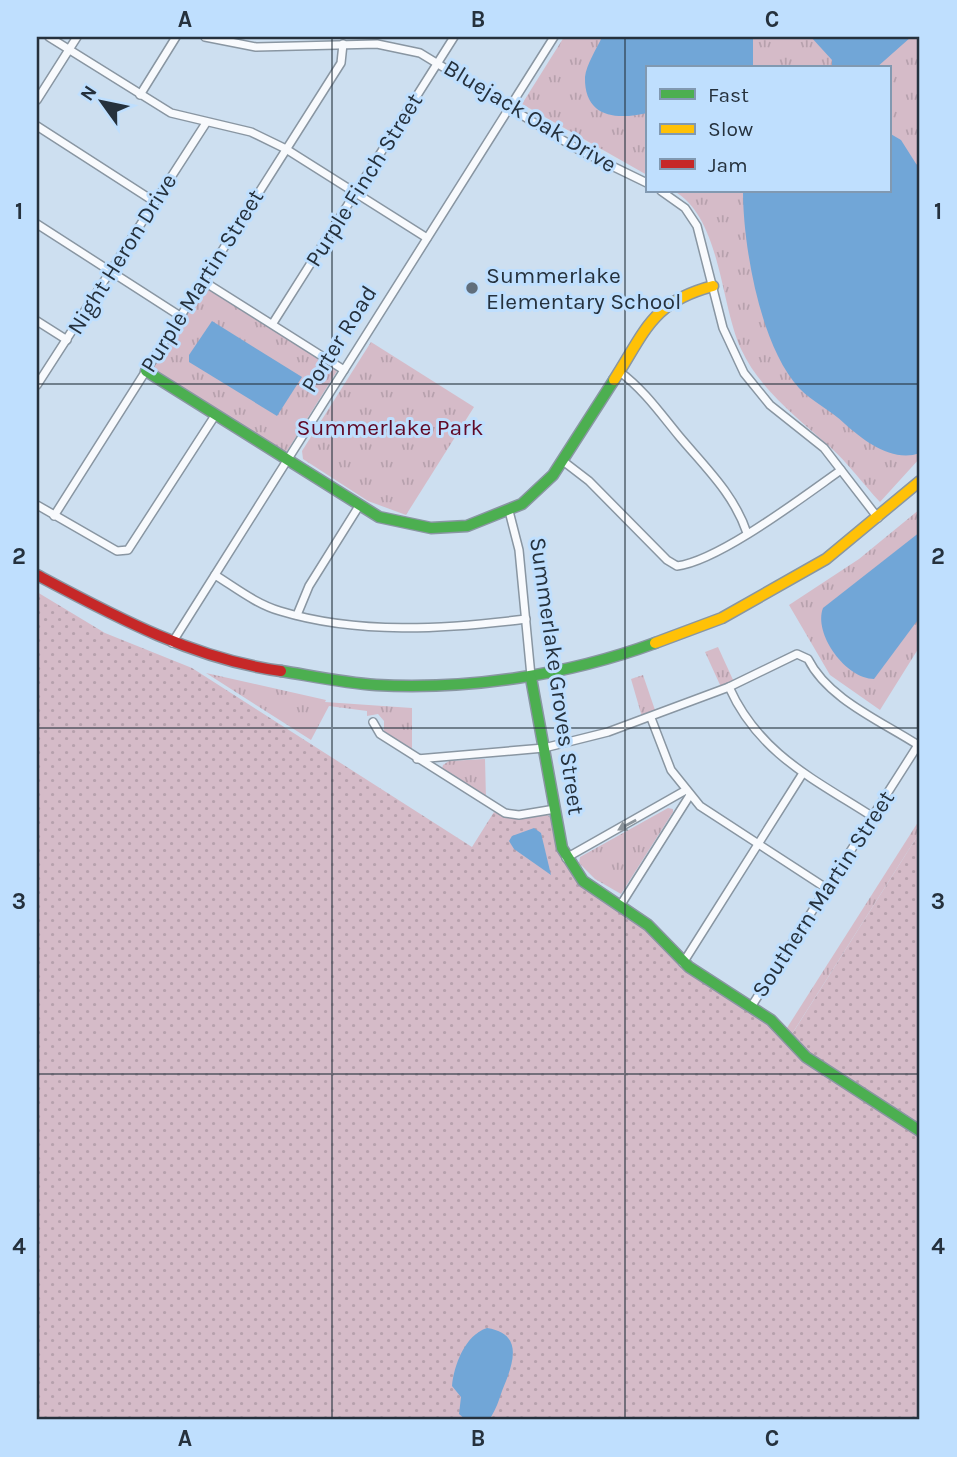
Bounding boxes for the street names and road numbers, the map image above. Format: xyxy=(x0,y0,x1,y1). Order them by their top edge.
street label: Bluejack Oak Drive xyxy=(439,54,621,178)
street label: Purple Finch Street xyxy=(300,88,428,272)
street label: Night Heron Drive xyxy=(62,169,182,339)
street label: Purple Martin Street xyxy=(135,184,269,377)
street label: Porter Road xyxy=(296,281,382,397)
street label: Summerlake Groves Street xyxy=(524,535,590,817)
street label: Southern Martin Street xyxy=(746,785,900,1002)

